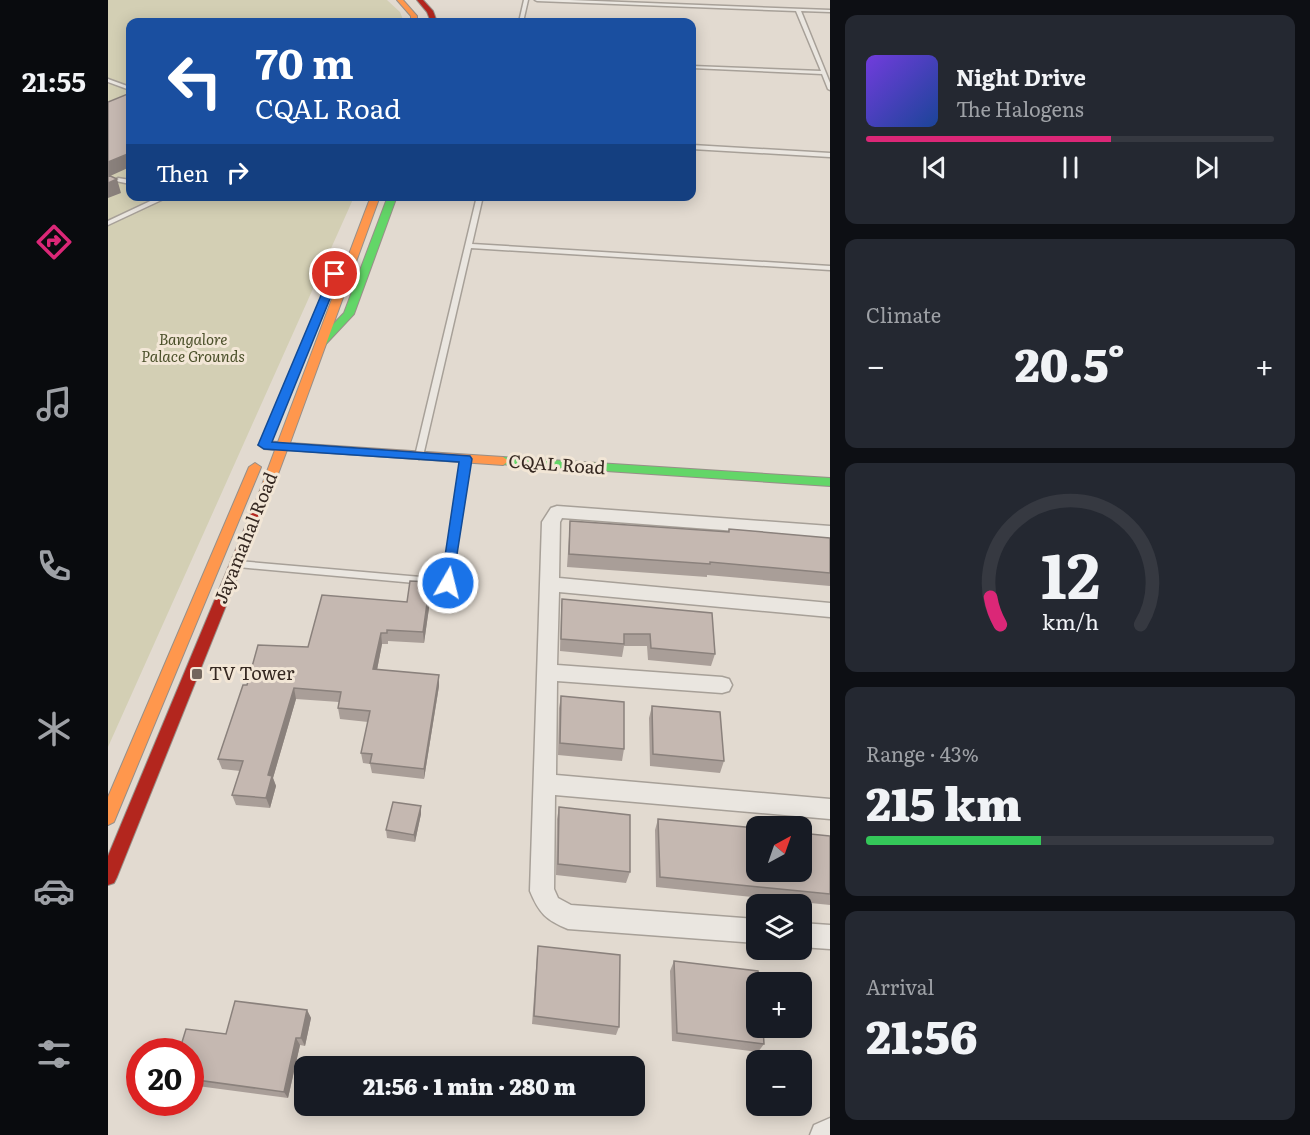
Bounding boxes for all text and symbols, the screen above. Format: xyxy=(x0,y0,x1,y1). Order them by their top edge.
text: 70 m xyxy=(255,30,354,92)
icon: left xyxy=(156,42,234,120)
text: 21:55 xyxy=(22,60,86,100)
text: Night Drive xyxy=(956,60,1086,93)
text: CQAL Road xyxy=(255,87,401,127)
text: The Halogens xyxy=(956,93,1084,123)
icon: previous xyxy=(918,151,951,184)
icon: pause xyxy=(1054,151,1087,184)
icon: next xyxy=(1190,151,1223,184)
text: Then xyxy=(156,156,209,189)
icon: right xyxy=(221,156,254,189)
icon: directions xyxy=(33,221,75,263)
pin xyxy=(309,248,360,299)
icon: arrive xyxy=(318,257,351,290)
text: Climate xyxy=(866,299,941,329)
park label: Bangalore Palace Grounds xyxy=(141,327,245,367)
text: 20.5° xyxy=(1015,329,1125,396)
text: − xyxy=(866,339,885,388)
text: + xyxy=(1255,339,1274,388)
icon: music xyxy=(33,383,75,425)
street label: CQAL Road xyxy=(508,447,607,480)
street label: Jayamahal Road xyxy=(206,468,283,607)
text: 12 xyxy=(1040,526,1100,618)
icon: phone xyxy=(33,545,75,587)
position arrow xyxy=(416,551,480,615)
text: km/h xyxy=(1041,605,1099,637)
place label: TV Tower xyxy=(209,659,295,686)
marker: TV Tower xyxy=(190,667,204,681)
icon: climate xyxy=(33,708,75,750)
text: Range · 43% xyxy=(866,738,979,768)
text: 215 km xyxy=(866,768,1022,835)
north arrow xyxy=(746,816,812,882)
map controls xyxy=(746,816,812,1116)
icon: car xyxy=(33,870,75,912)
button: layers xyxy=(746,894,812,960)
text: Arrival xyxy=(866,971,934,1001)
button: + xyxy=(746,972,812,1038)
text: 21:56 xyxy=(866,1001,977,1068)
icon: filters xyxy=(33,1033,75,1075)
speed limit sign: 20 xyxy=(126,1038,204,1116)
button: − xyxy=(746,1050,812,1116)
text: 21:56 · 1 min · 280 m xyxy=(363,1069,576,1102)

